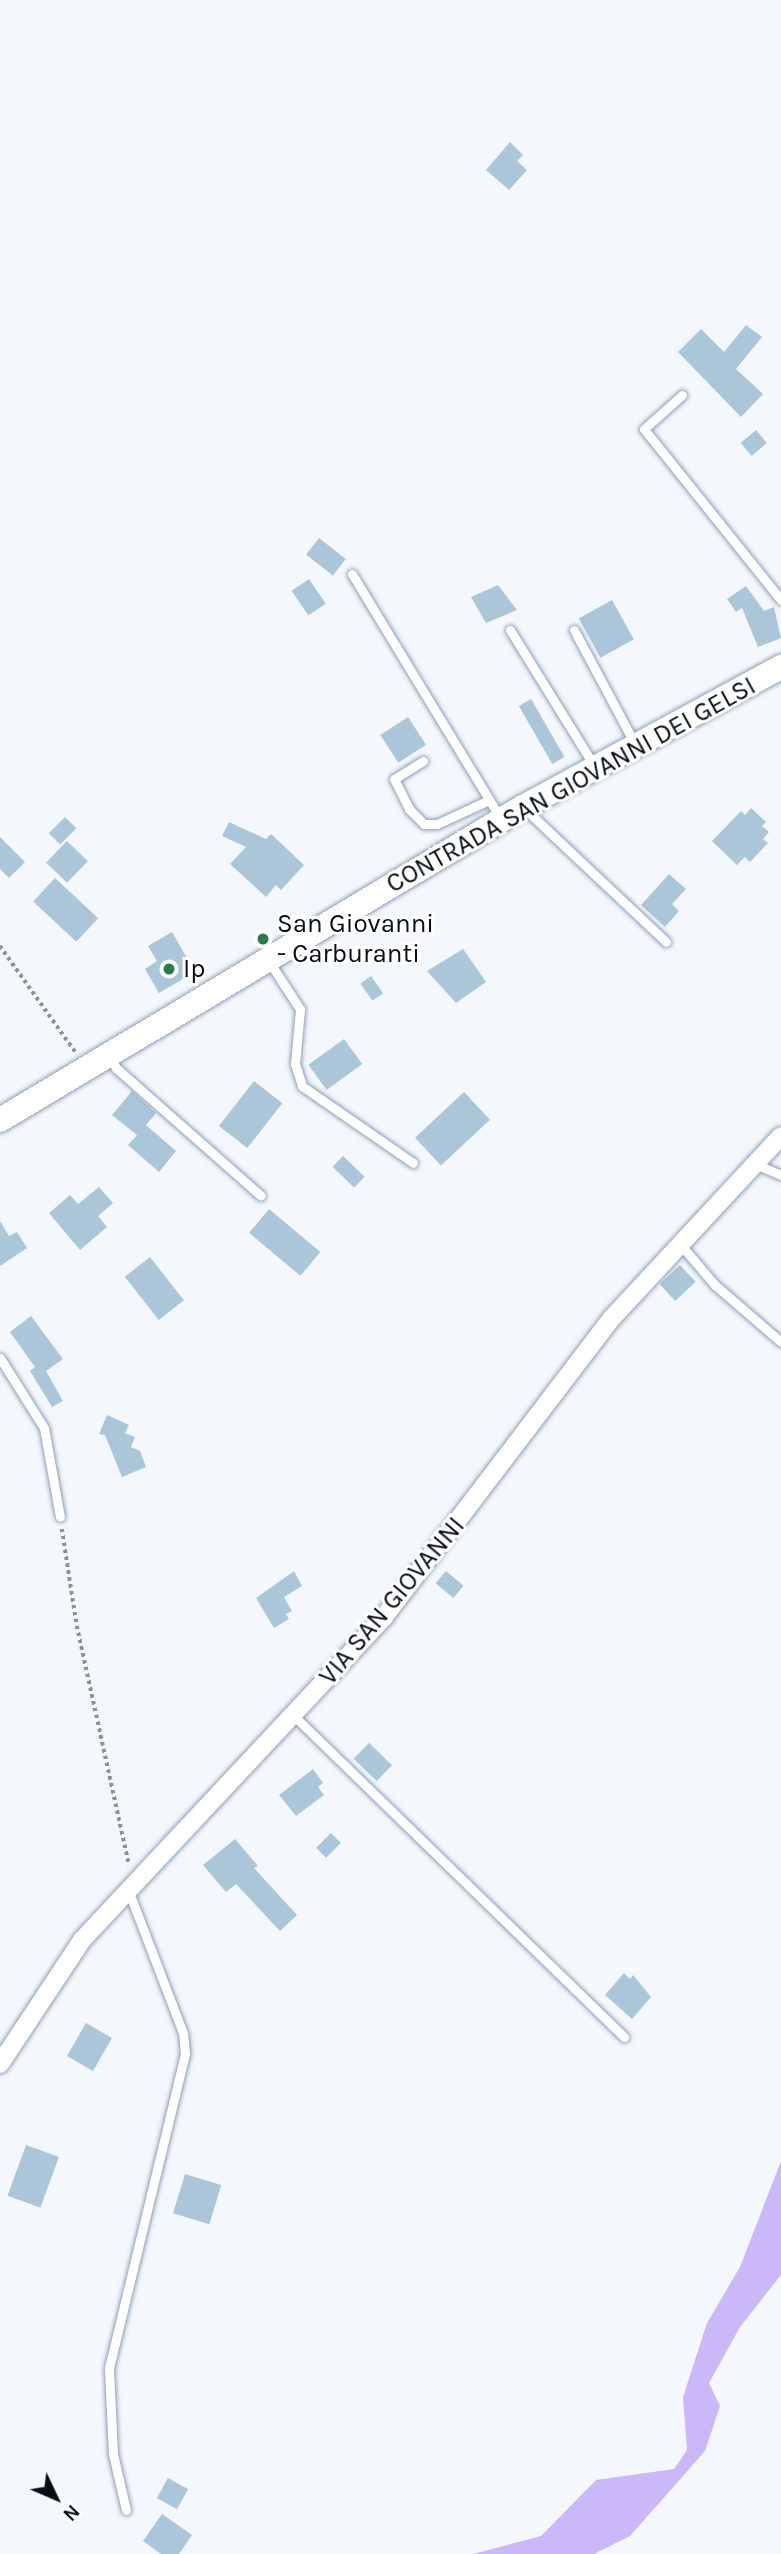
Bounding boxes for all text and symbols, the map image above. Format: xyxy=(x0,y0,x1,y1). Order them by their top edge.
street label: CONTRADA SAN GIOVANNI DEI GELSI xyxy=(381,670,761,900)
place label: San Giovanni - Carburanti xyxy=(277,908,434,970)
marker: San Giovanni - Carburanti xyxy=(255,931,271,947)
place label: Ip xyxy=(183,953,205,985)
marker: Ip xyxy=(161,961,177,977)
street label: VIA SAN GIOVANNI xyxy=(313,1511,471,1691)
north arrow xyxy=(21,2463,91,2533)
text: N xyxy=(58,2500,84,2525)

